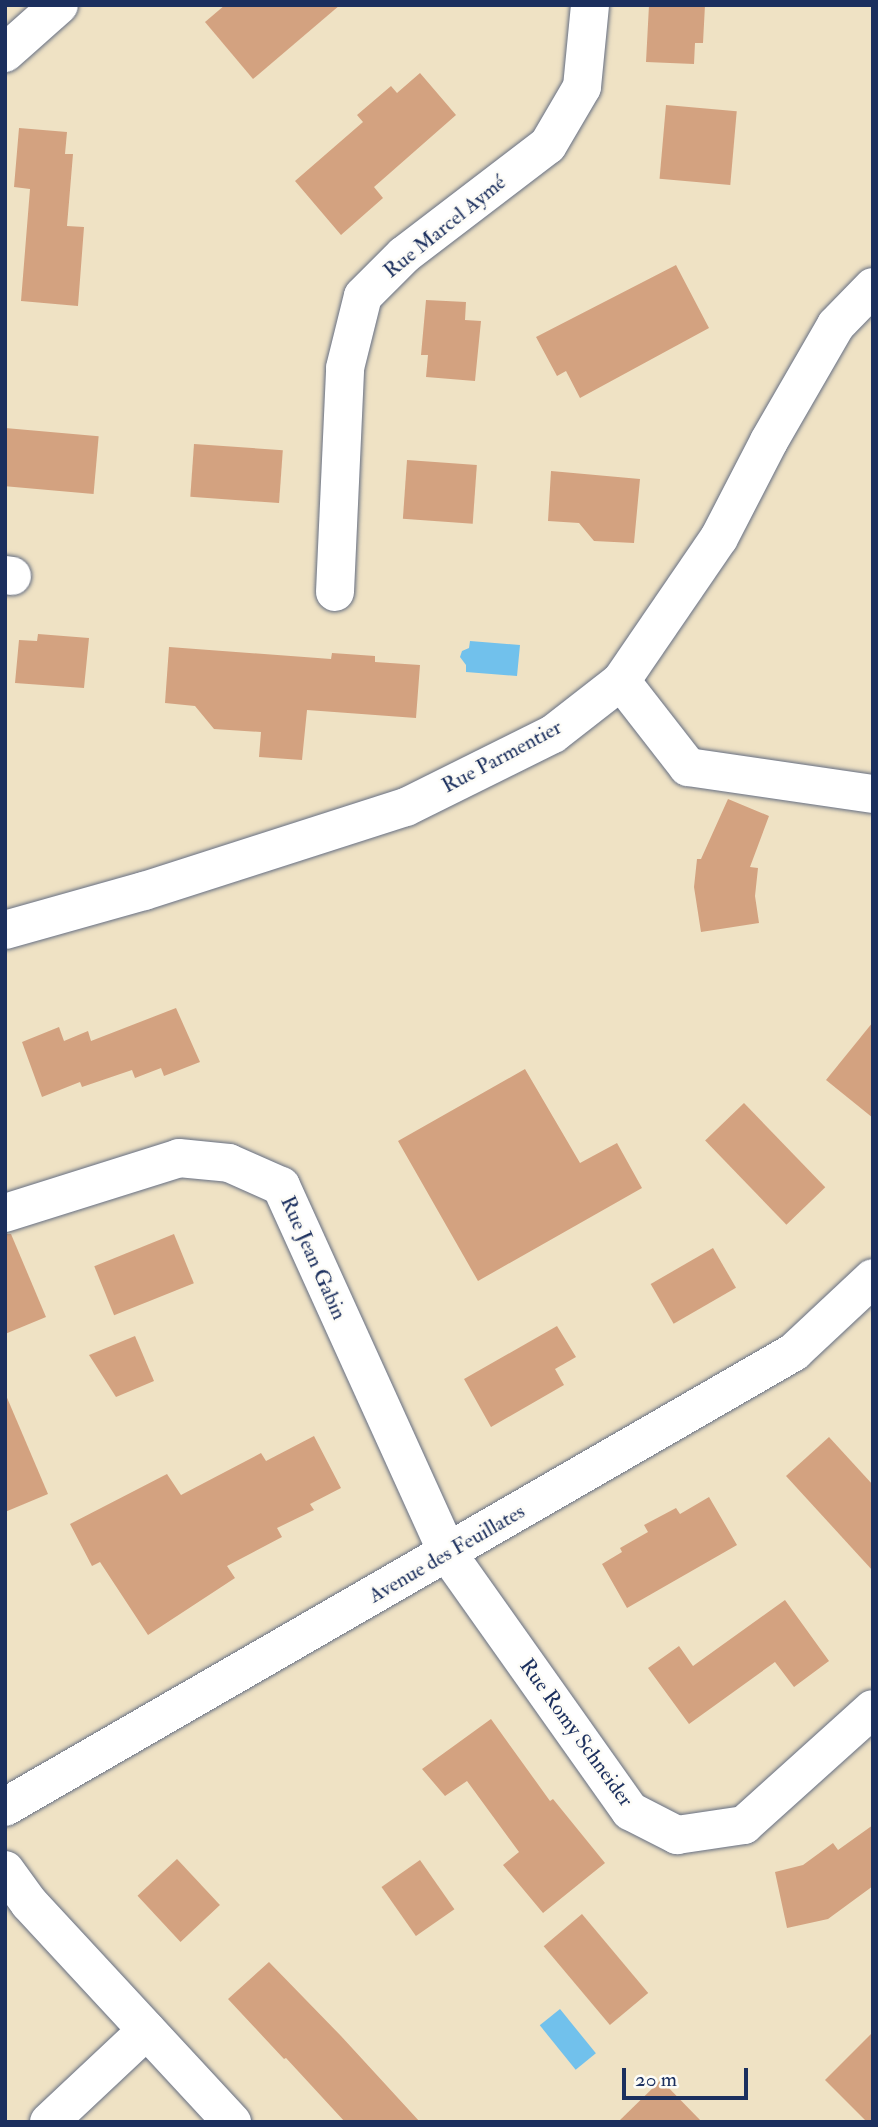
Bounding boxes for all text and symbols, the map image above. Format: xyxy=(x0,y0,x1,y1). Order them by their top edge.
street label: Rue Marcel Aymé xyxy=(379,170,511,284)
street label: Rue Parmentier xyxy=(438,715,566,799)
street label: Rue Jean Gabin xyxy=(275,1192,351,1324)
street label: Avenue des Feuillates xyxy=(364,1499,530,1609)
street label: Rue Romy Schneider xyxy=(514,1654,638,1812)
scale bar xyxy=(626,2054,752,2098)
text: 20 m xyxy=(635,2066,677,2093)

